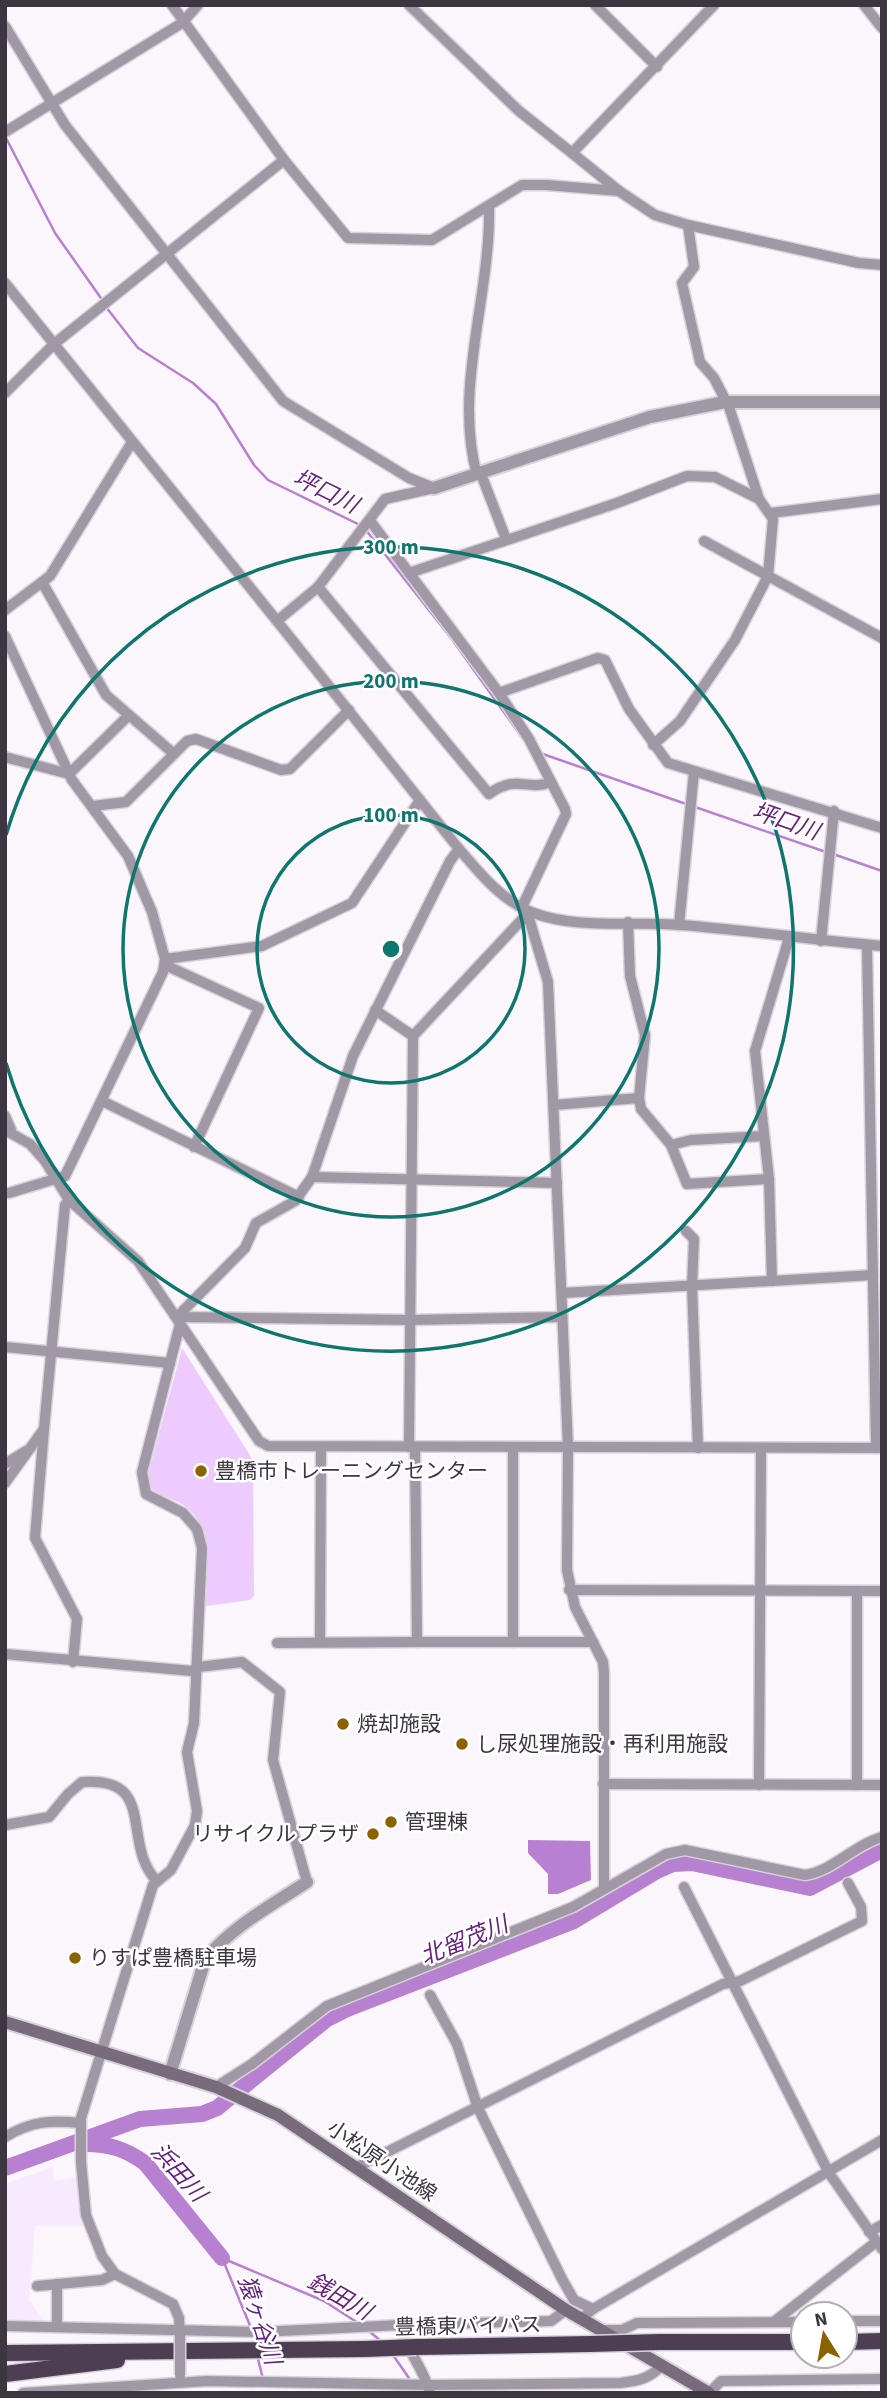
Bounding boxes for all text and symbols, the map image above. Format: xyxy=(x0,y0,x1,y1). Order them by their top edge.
water label: 坪口川 xyxy=(288,461,367,523)
text: 300 m xyxy=(363,532,419,562)
text: 200 m xyxy=(363,666,419,696)
water label: 坪口川 xyxy=(748,795,827,849)
text: 100 m xyxy=(363,800,419,830)
centre of rings xyxy=(379,937,403,961)
place label: 豊橋市トレーニングセンター xyxy=(215,1456,488,1486)
marker: 豊橋市トレーニングセンター xyxy=(193,1463,209,1479)
place label: 焼却施設 xyxy=(357,1709,441,1739)
marker: 焼却施設 xyxy=(335,1716,351,1732)
place label: し尿処理施設・再利用施設 xyxy=(476,1729,728,1759)
marker: し尿処理施設・再利用施設 xyxy=(454,1736,470,1752)
place label: 管理棟 xyxy=(405,1807,468,1837)
marker: 管理棟 xyxy=(383,1814,399,1830)
place label: リサイクルプラザ xyxy=(192,1819,359,1849)
marker: リサイクルプラザ xyxy=(365,1826,381,1842)
water label: 北留茂川 xyxy=(415,1907,516,1973)
place label: りすぱ豊橋駐車場 xyxy=(89,1943,257,1973)
marker: りすぱ豊橋駐車場 xyxy=(67,1950,83,1966)
street label: 小松原小池線 xyxy=(321,2113,443,2209)
water label: 浜田川 xyxy=(143,2136,216,2211)
water label: 銭田川 xyxy=(302,2265,380,2329)
water label: 猿ヶ谷川 xyxy=(230,2271,290,2372)
north arrow xyxy=(789,2300,859,2370)
text: N xyxy=(812,2305,830,2334)
street label: 豊橋東バイパス xyxy=(394,2310,542,2342)

